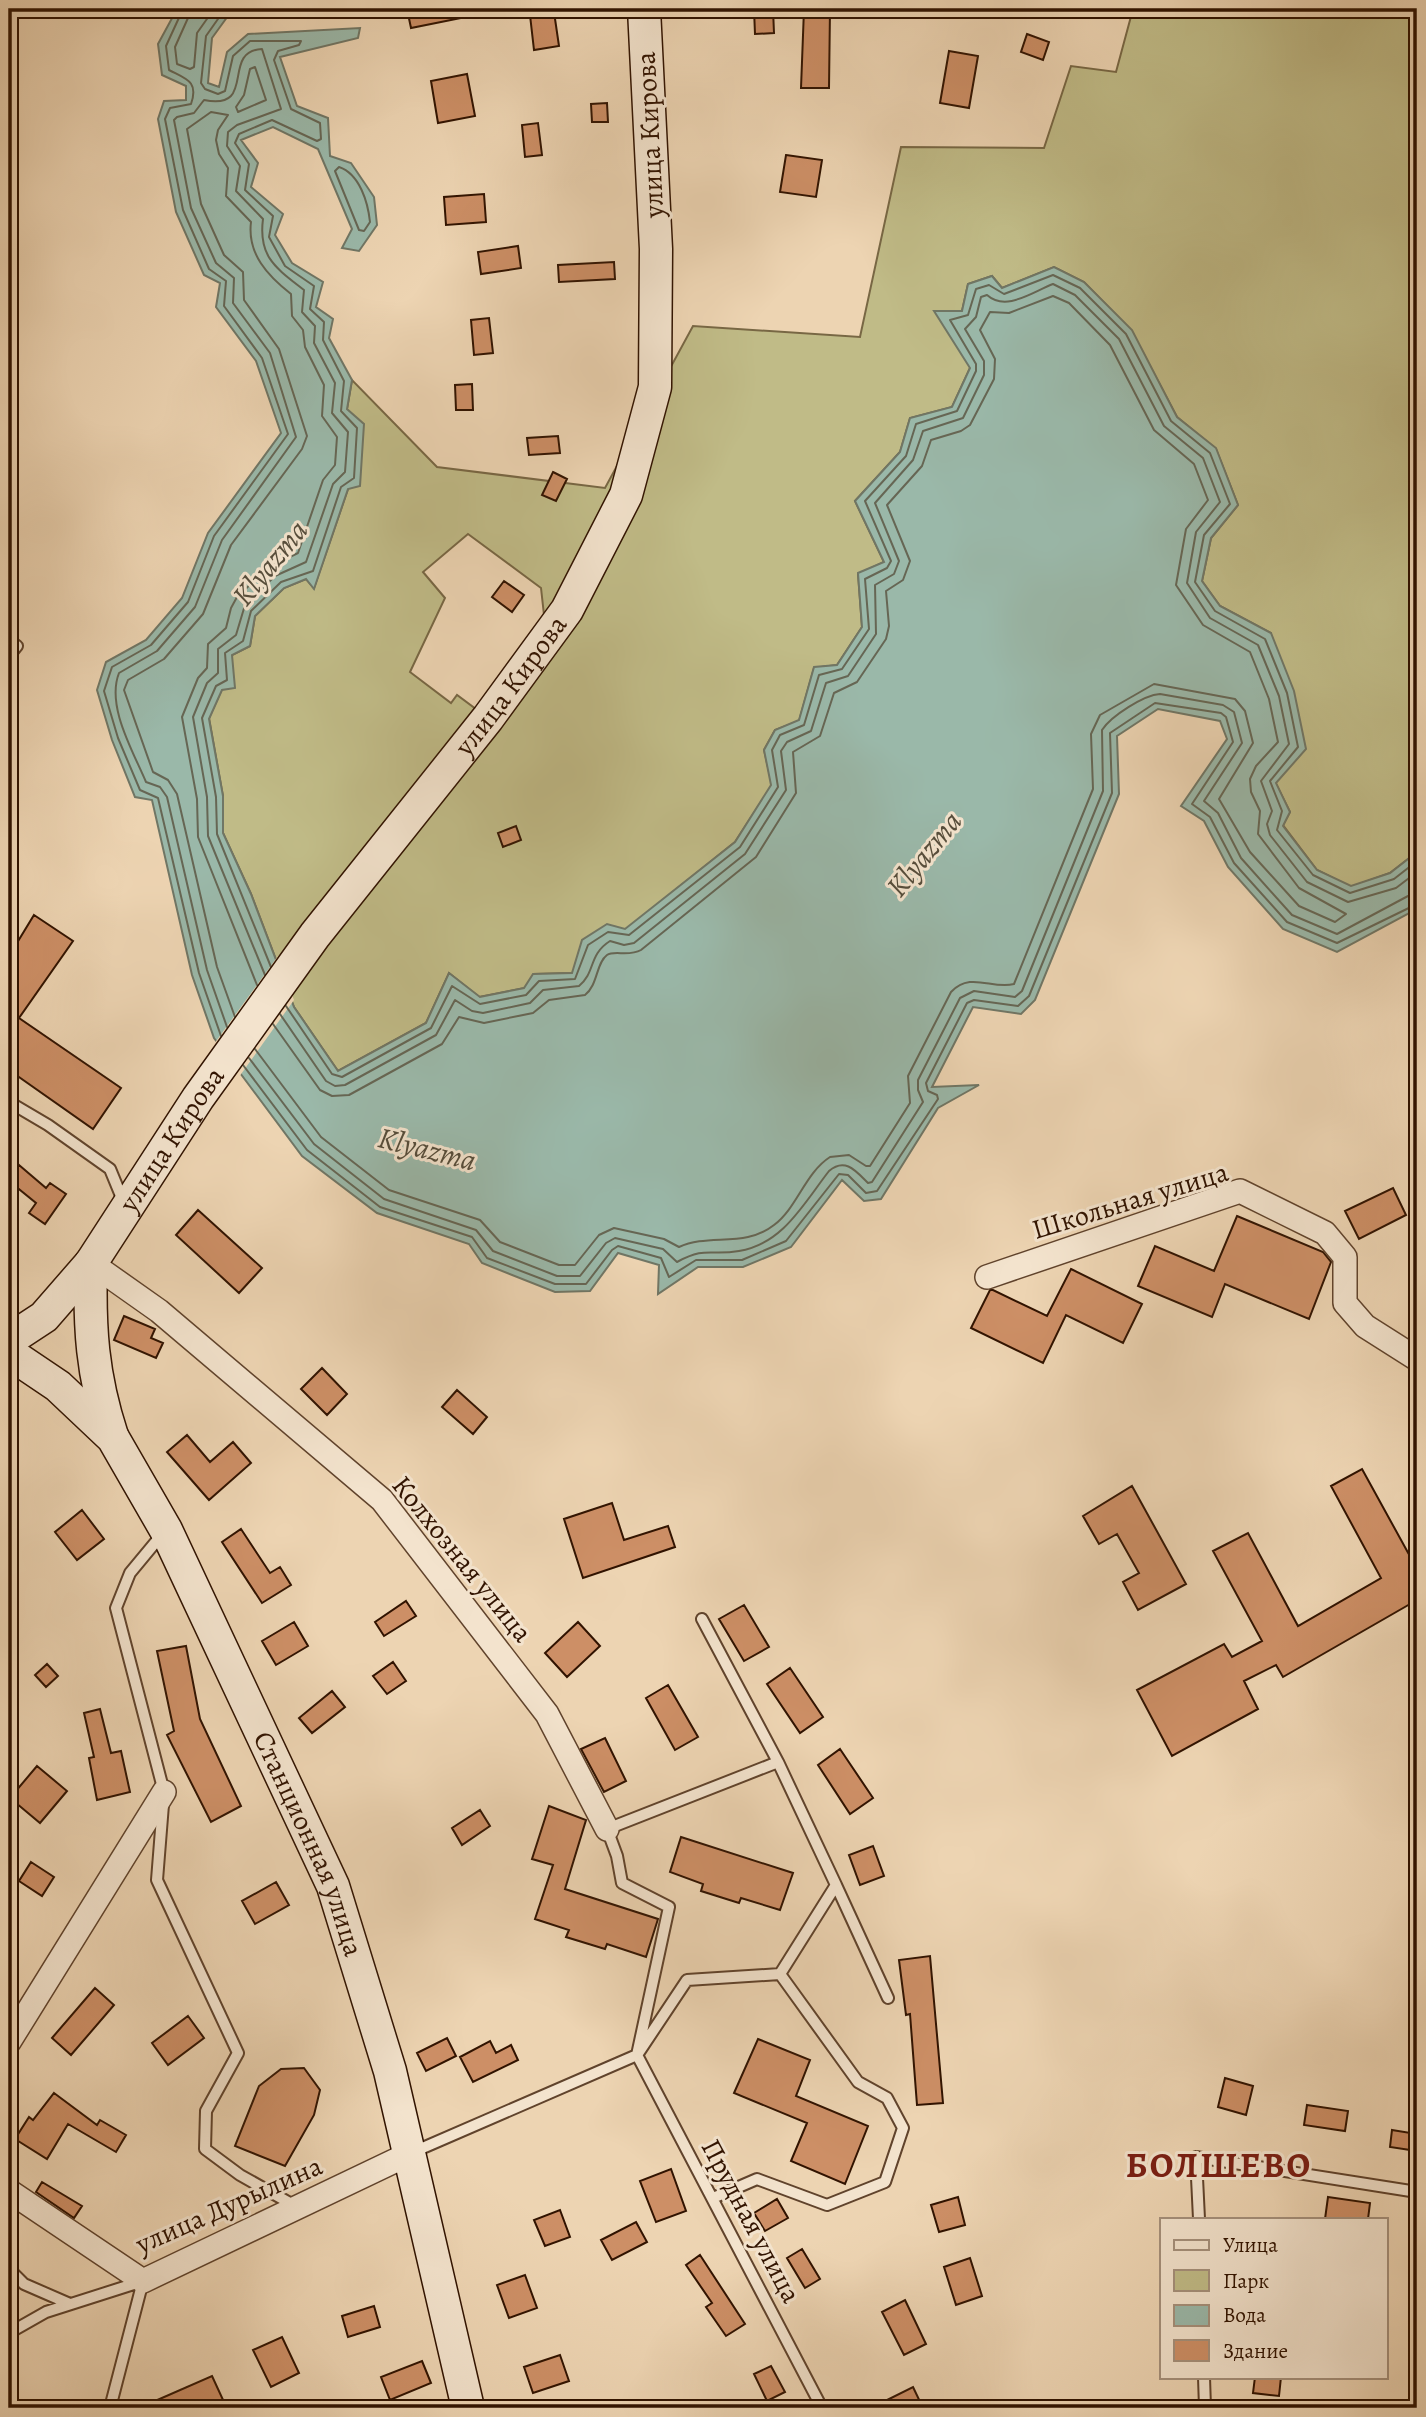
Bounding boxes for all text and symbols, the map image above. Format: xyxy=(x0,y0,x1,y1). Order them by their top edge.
street label: улица Кирова xyxy=(627,51,673,220)
water label: Klyazma xyxy=(223,511,317,614)
street label: улица Кирова xyxy=(445,607,576,765)
water label: Klyazma xyxy=(877,802,971,905)
street label: улица Кирова xyxy=(109,1059,233,1220)
water label: Klyazma xyxy=(374,1118,480,1181)
street label: Школьная улица xyxy=(1027,1153,1233,1249)
street label: Колхозная улица xyxy=(383,1468,541,1650)
street label: Станционная улица xyxy=(244,1725,373,1961)
street label: Прудная улица xyxy=(692,2132,810,2310)
district label: БОЛШЕВО xyxy=(1126,2141,1312,2189)
street label: улица Дурылина xyxy=(129,2147,328,2264)
legend xyxy=(1160,2218,1388,2378)
text: Улица xyxy=(1223,2231,1278,2259)
text: Парк xyxy=(1223,2267,1269,2295)
text: Вода xyxy=(1223,2301,1266,2329)
text: Здание xyxy=(1223,2337,1288,2365)

